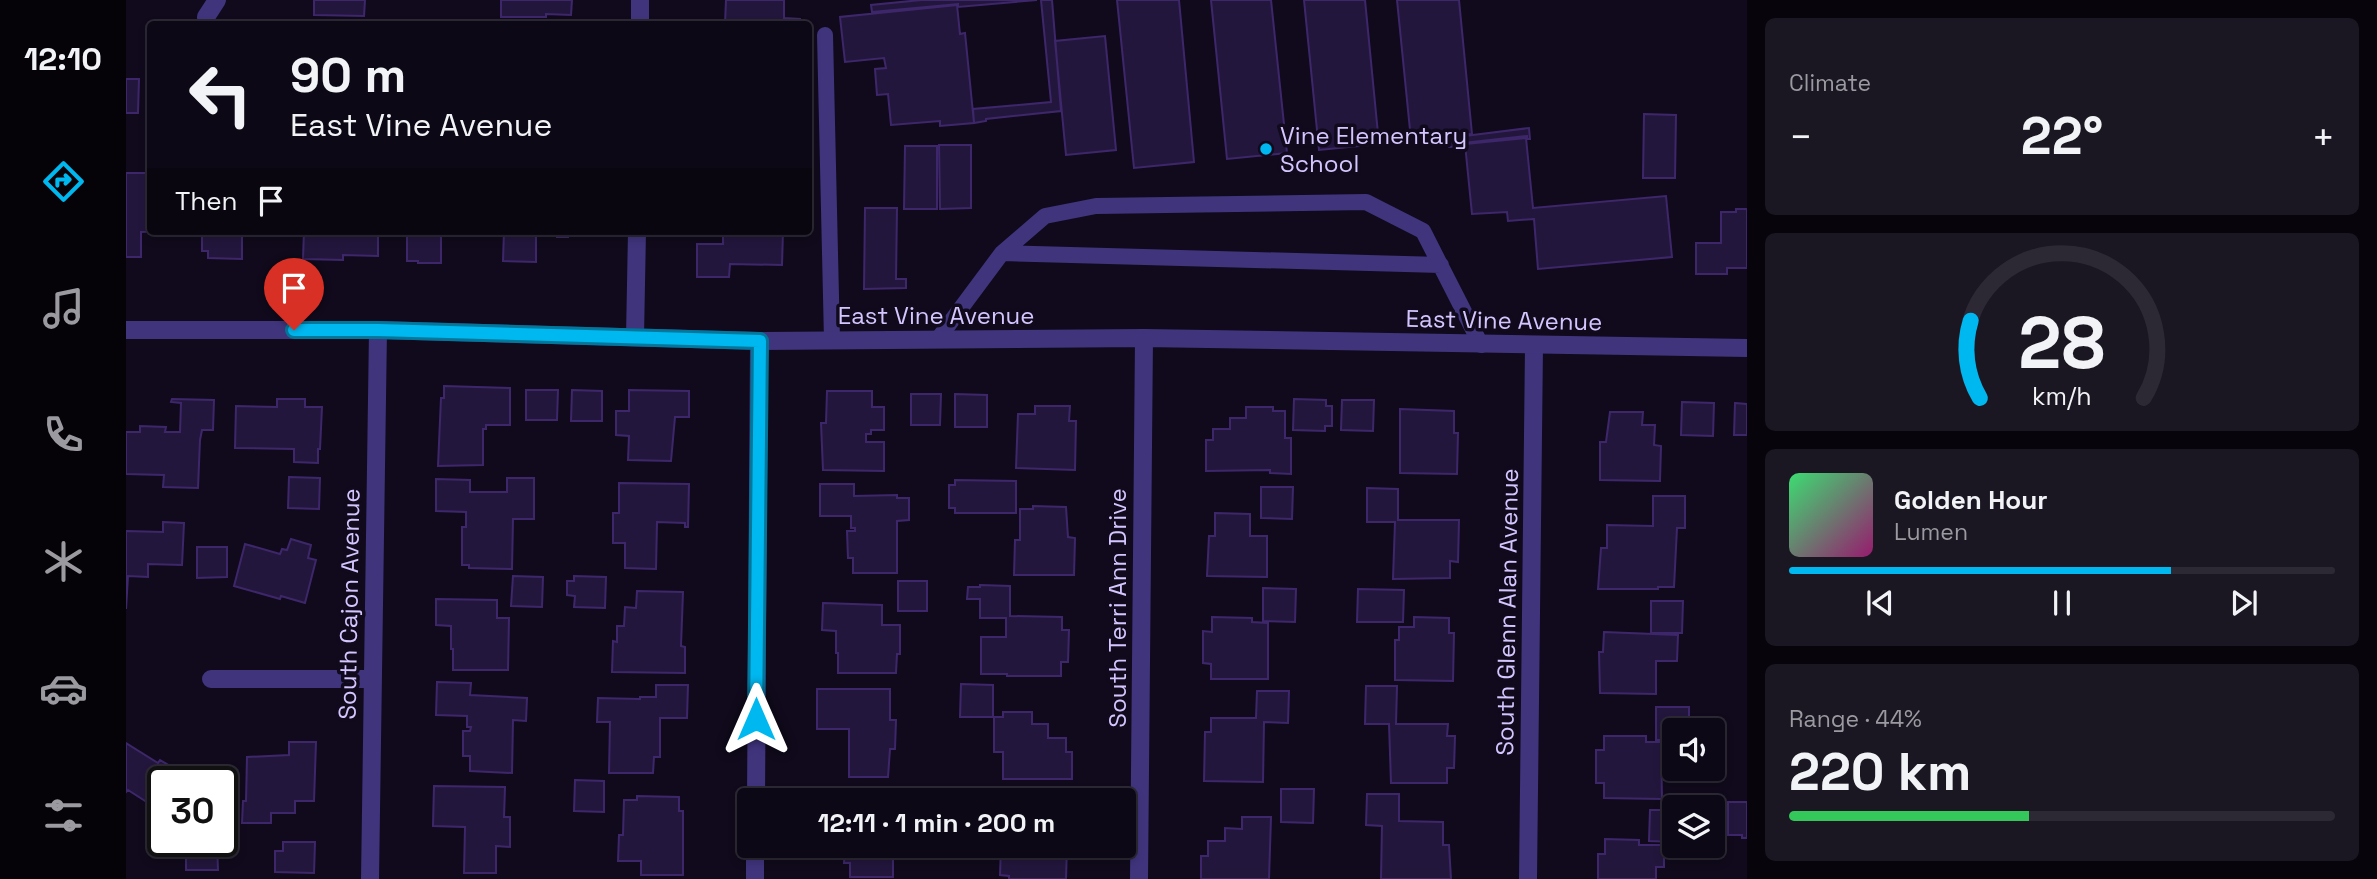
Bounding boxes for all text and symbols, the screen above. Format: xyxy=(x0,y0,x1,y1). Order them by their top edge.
text: 12:10 xyxy=(24,39,102,79)
text: 90 m xyxy=(290,44,406,106)
icon: left xyxy=(175,49,266,140)
text: Climate xyxy=(1789,68,1871,98)
text: 22° xyxy=(2021,103,2103,169)
text: East Vine Avenue xyxy=(290,105,552,145)
text: − xyxy=(1789,113,1813,161)
text: + xyxy=(2311,113,2335,161)
place label: Vine Elementary School xyxy=(1280,120,1467,179)
marker: Vine Elementary School xyxy=(1258,141,1274,157)
icon: directions xyxy=(39,157,88,206)
icon: arrive xyxy=(252,182,290,220)
text: Then xyxy=(175,184,238,218)
pin xyxy=(264,258,324,330)
icon: arrive xyxy=(275,269,313,307)
icon: music xyxy=(39,284,88,333)
text: 28 xyxy=(2019,296,2105,389)
street label: East Vine Avenue xyxy=(838,300,1034,331)
street label: East Vine Avenue xyxy=(1405,303,1603,337)
text: km/h xyxy=(2032,380,2092,412)
icon: phone xyxy=(39,410,88,459)
street label: South Glenn Alan Avenue xyxy=(1489,468,1525,756)
text: Golden Hour xyxy=(1894,483,2048,517)
street label: South Cajon Avenue xyxy=(331,488,367,720)
street label: South Terri Ann Drive xyxy=(1102,488,1133,728)
text: Lumen xyxy=(1894,517,1968,547)
icon: climate xyxy=(39,537,88,586)
icon: previous xyxy=(1861,584,1899,622)
icon: pause xyxy=(2043,584,2081,622)
icon: next xyxy=(2225,584,2263,622)
icon: car xyxy=(39,664,88,713)
position arrow xyxy=(719,682,793,756)
text: Range · 44% xyxy=(1789,704,1922,734)
map controls xyxy=(1662,718,1725,858)
button: sound xyxy=(1662,718,1725,781)
text: 220 km xyxy=(1789,739,1971,805)
speed limit sign: 30 xyxy=(147,766,238,857)
icon: filters xyxy=(39,791,88,840)
button: layers xyxy=(1662,795,1725,858)
text: 12:11 · 1 min · 200 m xyxy=(818,806,1055,840)

